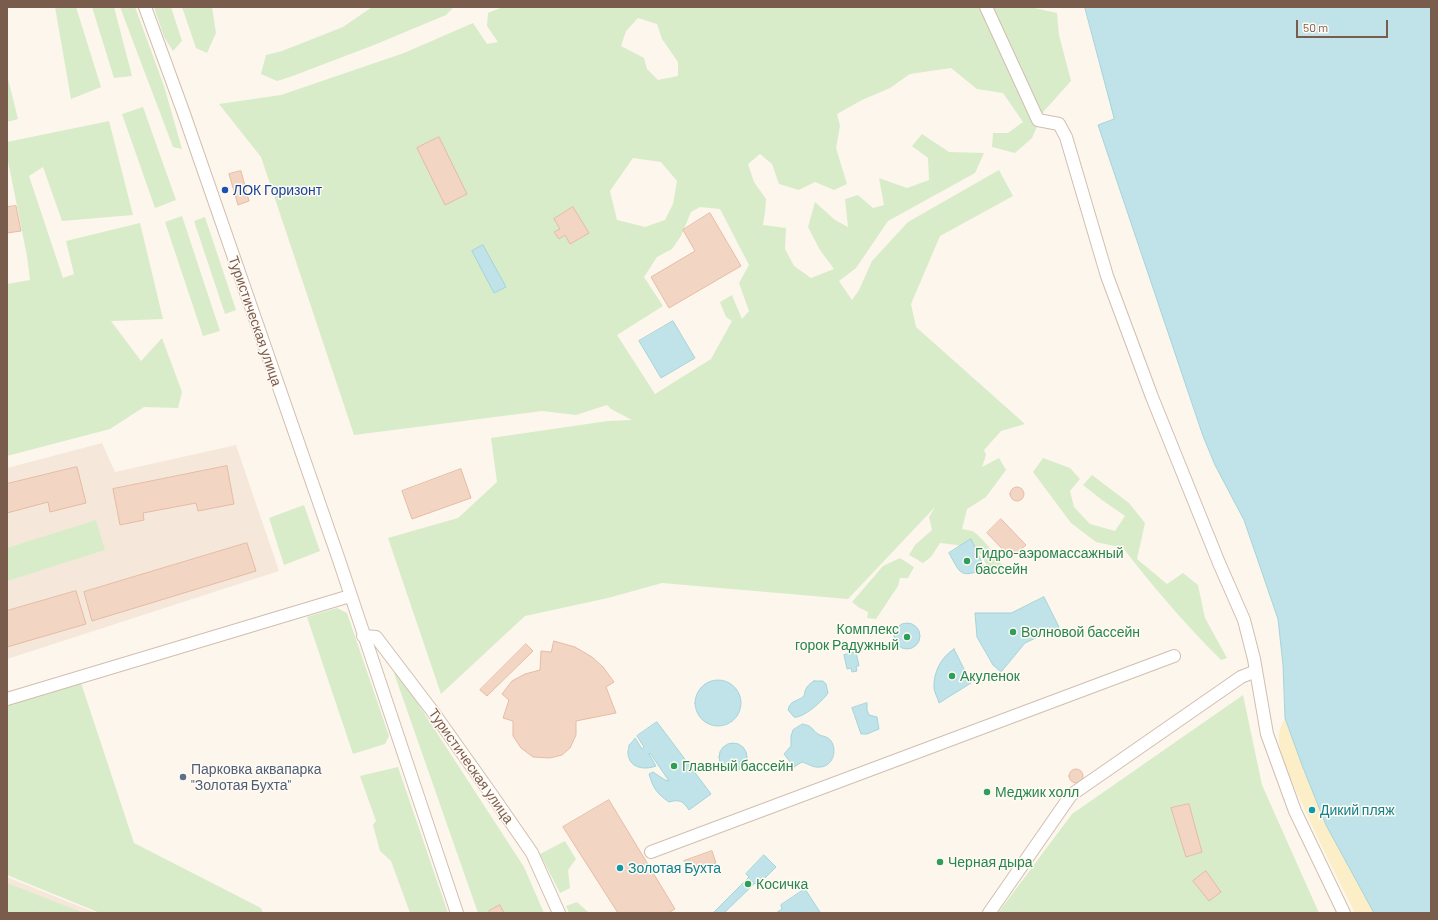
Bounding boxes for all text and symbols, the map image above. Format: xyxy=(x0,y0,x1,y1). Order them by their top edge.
scale bar xyxy=(1298,12,1390,38)
text: 50 m xyxy=(1303,20,1328,34)
place label: ЛОК Горизонт xyxy=(233,182,322,198)
marker: ЛОК Горизонт xyxy=(220,185,230,195)
street label: Туристическая улица xyxy=(225,254,285,388)
place label: Гидро-аэромассажный бассейн xyxy=(975,545,1124,578)
marker: Гидро-аэромассажный бассейн xyxy=(962,556,972,566)
place label: Комплекс горок Радужный xyxy=(795,621,899,654)
place label: Волновой бассейн xyxy=(1021,624,1140,640)
marker: Волновой бассейн xyxy=(1008,627,1018,637)
marker: Комплекс горок Радужный xyxy=(902,632,912,642)
place label: Акуленок xyxy=(960,668,1020,684)
marker: Акуленок xyxy=(947,671,957,681)
street label: Туристическая улица xyxy=(425,705,517,827)
place label: Главный бассейн xyxy=(682,758,793,774)
place label: Парковка аквапарка "Золотая Бухта" xyxy=(191,761,322,794)
marker: Главный бассейн xyxy=(669,761,679,771)
marker: Парковка аквапарка "Золотая Бухта" xyxy=(178,772,188,782)
place label: Меджик холл xyxy=(995,784,1079,800)
marker: Меджик холл xyxy=(982,787,992,797)
place label: Дикий пляж xyxy=(1320,802,1395,818)
marker: Дикий пляж xyxy=(1307,805,1317,815)
place label: Черная дыра xyxy=(948,854,1033,870)
marker: Черная дыра xyxy=(935,857,945,867)
place label: Золотая Бухта xyxy=(628,860,721,876)
marker: Золотая Бухта xyxy=(615,863,625,873)
place label: Косичка xyxy=(756,876,808,892)
marker: Косичка xyxy=(743,879,753,889)

